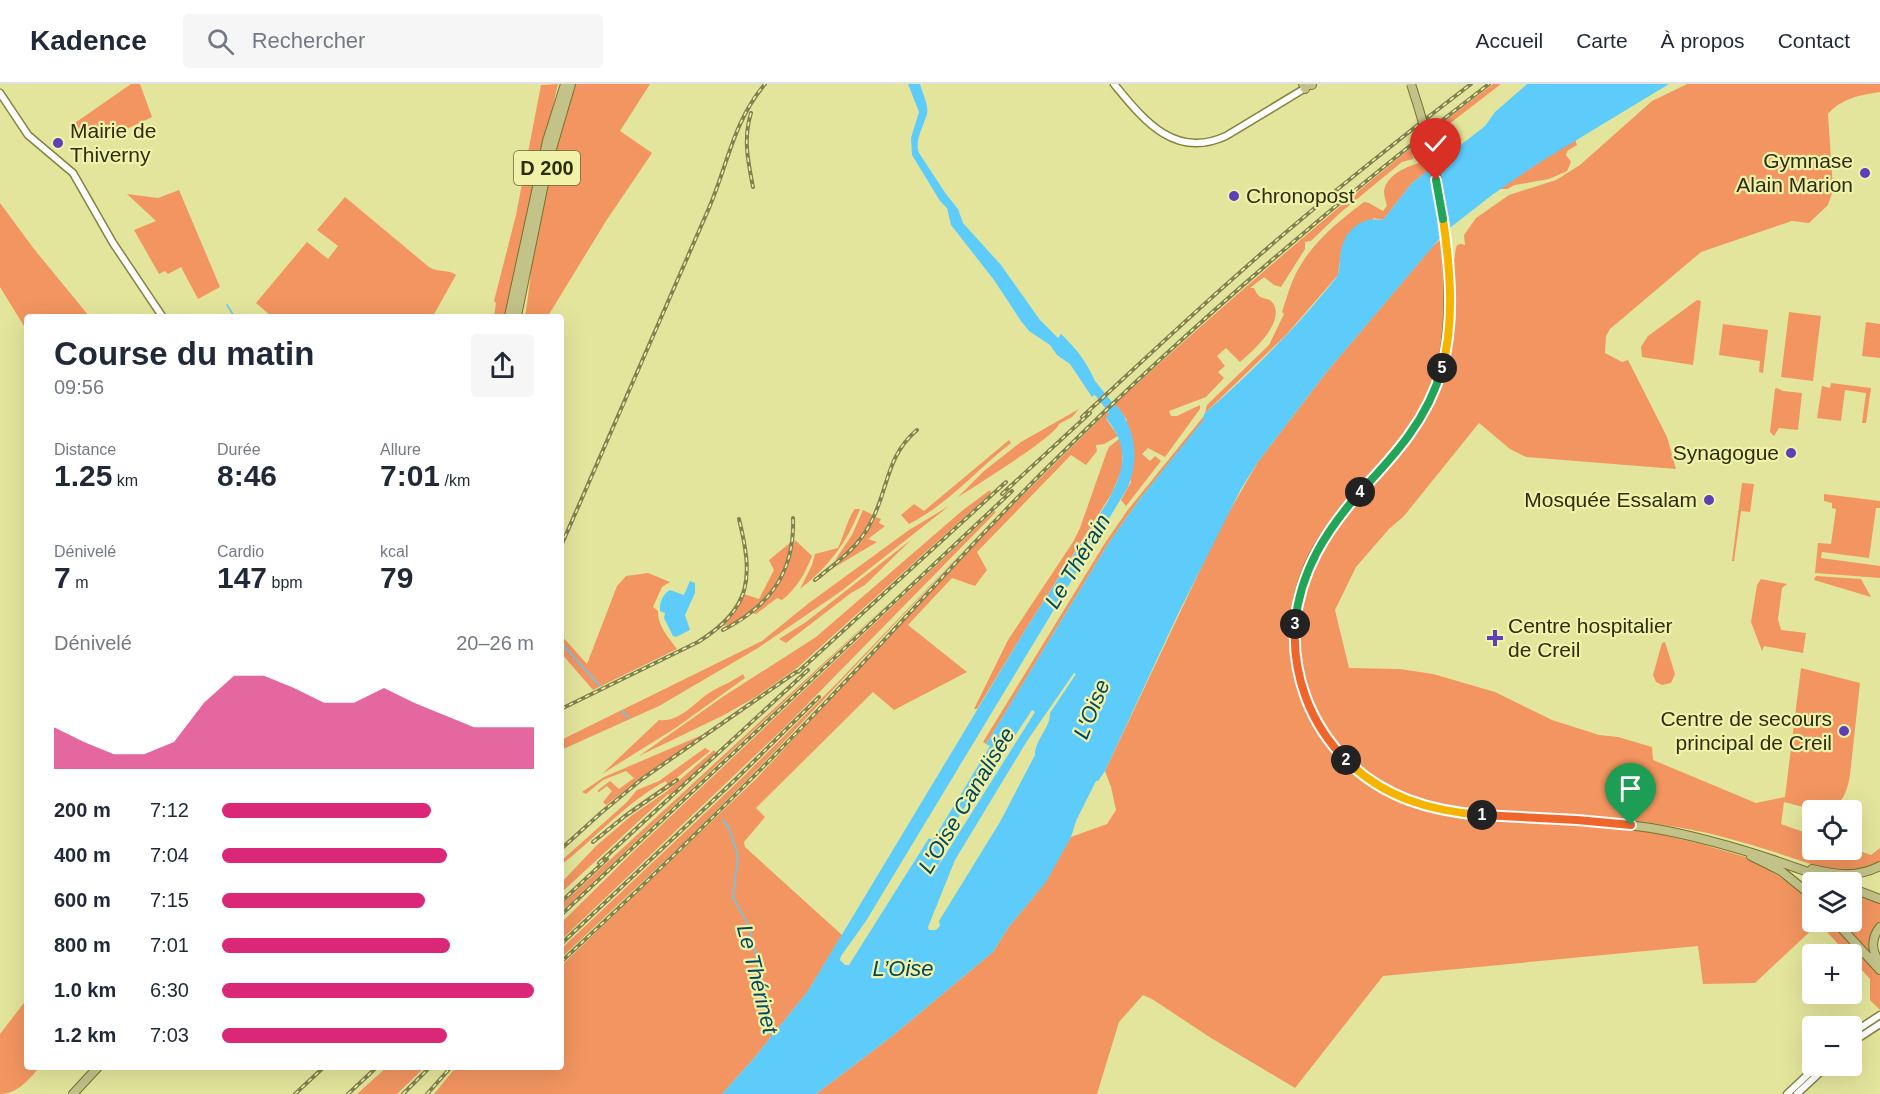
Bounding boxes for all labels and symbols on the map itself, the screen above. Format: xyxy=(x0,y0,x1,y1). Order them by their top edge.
pin xyxy=(1410,118,1461,180)
place label: Mairie de Thiverny xyxy=(70,119,156,166)
marker: Mairie de Thiverny xyxy=(51,136,65,150)
place label: Gymnase Alain Marion xyxy=(1736,149,1853,196)
road number: D 200 xyxy=(514,151,580,185)
marker: Gymnase Alain Marion xyxy=(1858,166,1872,180)
place label: Chronopost xyxy=(1246,184,1355,207)
marker: Chronopost xyxy=(1227,189,1241,203)
pin: 5 xyxy=(1427,353,1457,383)
place label: Synagogue xyxy=(1673,441,1779,464)
marker: Synagogue xyxy=(1784,446,1798,460)
pin: 4 xyxy=(1345,477,1375,507)
place label: Mosquée Essalam xyxy=(1524,488,1697,511)
marker: Mosquée Essalam xyxy=(1702,493,1716,507)
water label: Le Thérain xyxy=(1040,510,1115,613)
pin: 3 xyxy=(1280,609,1310,639)
place label: Centre hospitalier de Creil xyxy=(1508,614,1673,661)
marker: Centre hospitalier de Creil xyxy=(1486,629,1504,647)
water label: L'Oise xyxy=(1068,676,1115,742)
place label: Centre de secours principal de Creil xyxy=(1660,707,1832,754)
water label: L'Oise Canalisée xyxy=(913,723,1020,878)
marker: Centre de secours principal de Creil xyxy=(1837,724,1851,738)
pin: 2 xyxy=(1331,745,1361,775)
pin xyxy=(1605,763,1656,825)
pin: 1 xyxy=(1467,800,1497,830)
water label: Le Thérinet xyxy=(732,922,783,1037)
water label: L’Oise xyxy=(872,956,934,981)

